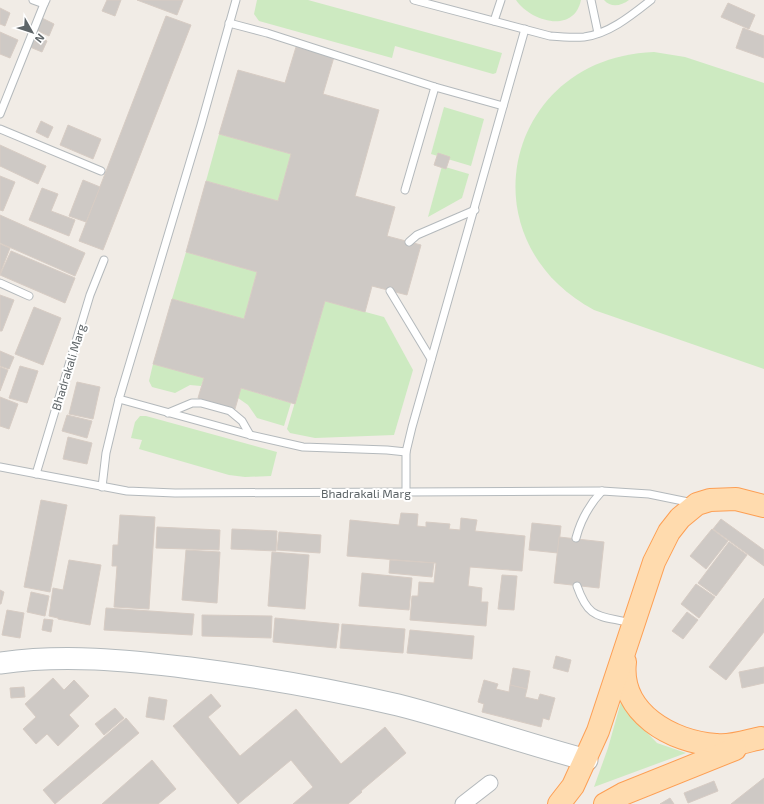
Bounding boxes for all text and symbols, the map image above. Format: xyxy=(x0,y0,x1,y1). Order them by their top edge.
north arrow xyxy=(12,12,52,52)
text: N xyxy=(33,31,48,46)
street label: Bhadrakali Marg xyxy=(48,322,88,412)
street label: Bhadrakali Marg xyxy=(321,486,411,500)

